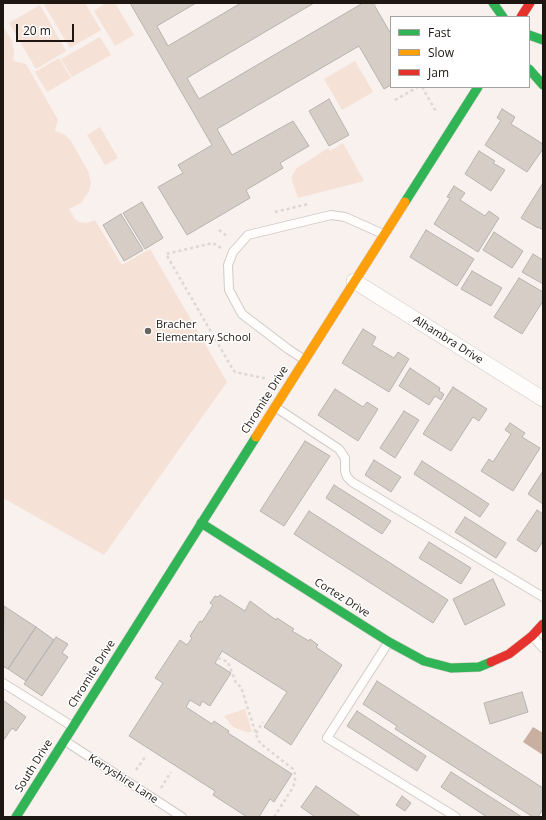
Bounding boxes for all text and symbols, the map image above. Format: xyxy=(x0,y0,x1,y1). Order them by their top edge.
scale bar xyxy=(18,16,76,42)
legend xyxy=(390,16,530,88)
text: 20 m xyxy=(23,22,51,39)
text: Fast xyxy=(428,24,451,41)
text: Slow xyxy=(428,44,454,61)
text: Jam xyxy=(428,64,449,81)
street label: Alhambra Drive xyxy=(411,313,485,367)
place label: Bracher Elementary School xyxy=(156,318,251,344)
marker: Bracher Elementary School xyxy=(143,326,153,336)
street label: Chromite Drive xyxy=(239,364,291,436)
street label: Cortez Drive xyxy=(312,576,372,620)
street label: Chromite Drive xyxy=(66,638,118,710)
street label: South Drive xyxy=(13,737,55,795)
street label: Kerryshire Lane xyxy=(86,752,160,806)

